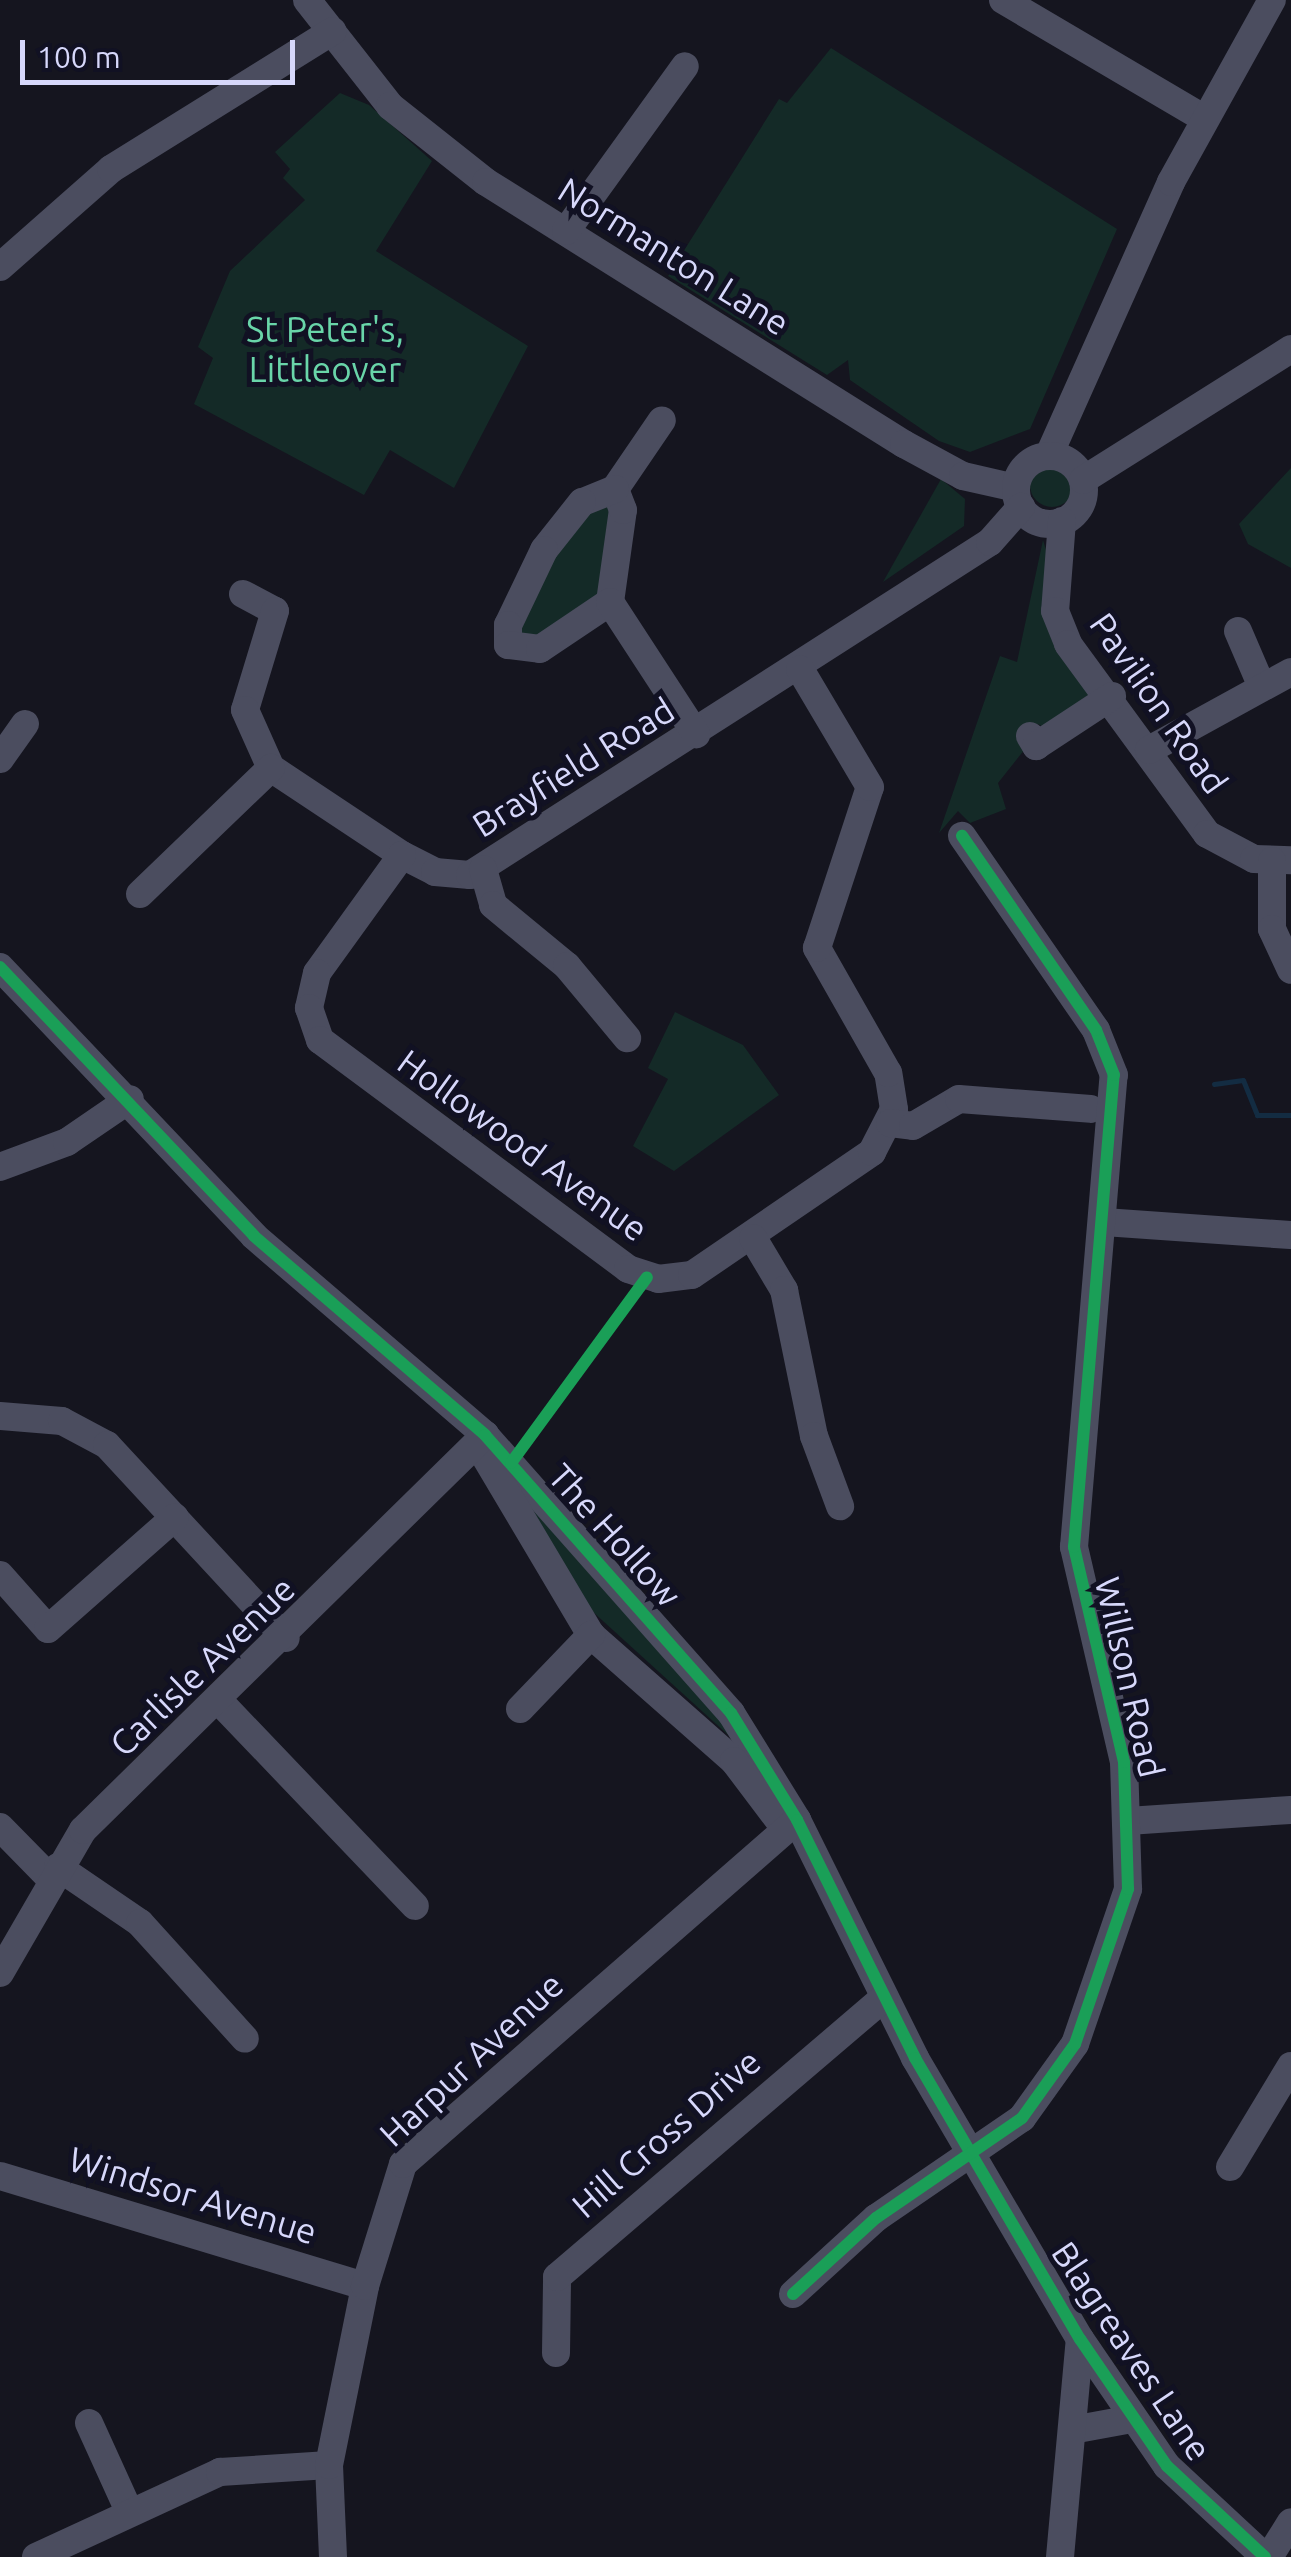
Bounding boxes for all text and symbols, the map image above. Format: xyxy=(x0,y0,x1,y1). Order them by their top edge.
scale bar xyxy=(25,20,300,82)
text: 100 m xyxy=(37,40,121,74)
street label: Normanton Lane xyxy=(551,168,797,344)
park label: St Peter's, Littleover xyxy=(246,308,404,390)
street label: Pavilion Road xyxy=(1081,605,1237,801)
street label: Brayfield Road xyxy=(464,688,682,846)
street label: Hollowood Avenue xyxy=(390,1040,656,1250)
street label: The Hollow xyxy=(540,1455,690,1615)
street label: Carlisle Avenue xyxy=(101,1568,303,1764)
street label: Willson Road xyxy=(1087,1573,1173,1781)
street label: Harpur Avenue xyxy=(371,1963,571,2155)
street label: Hill Cross Drive xyxy=(563,2040,769,2226)
street label: Windsor Avenue xyxy=(64,2137,322,2253)
street label: Blagreaves Lane xyxy=(1043,2234,1221,2468)

